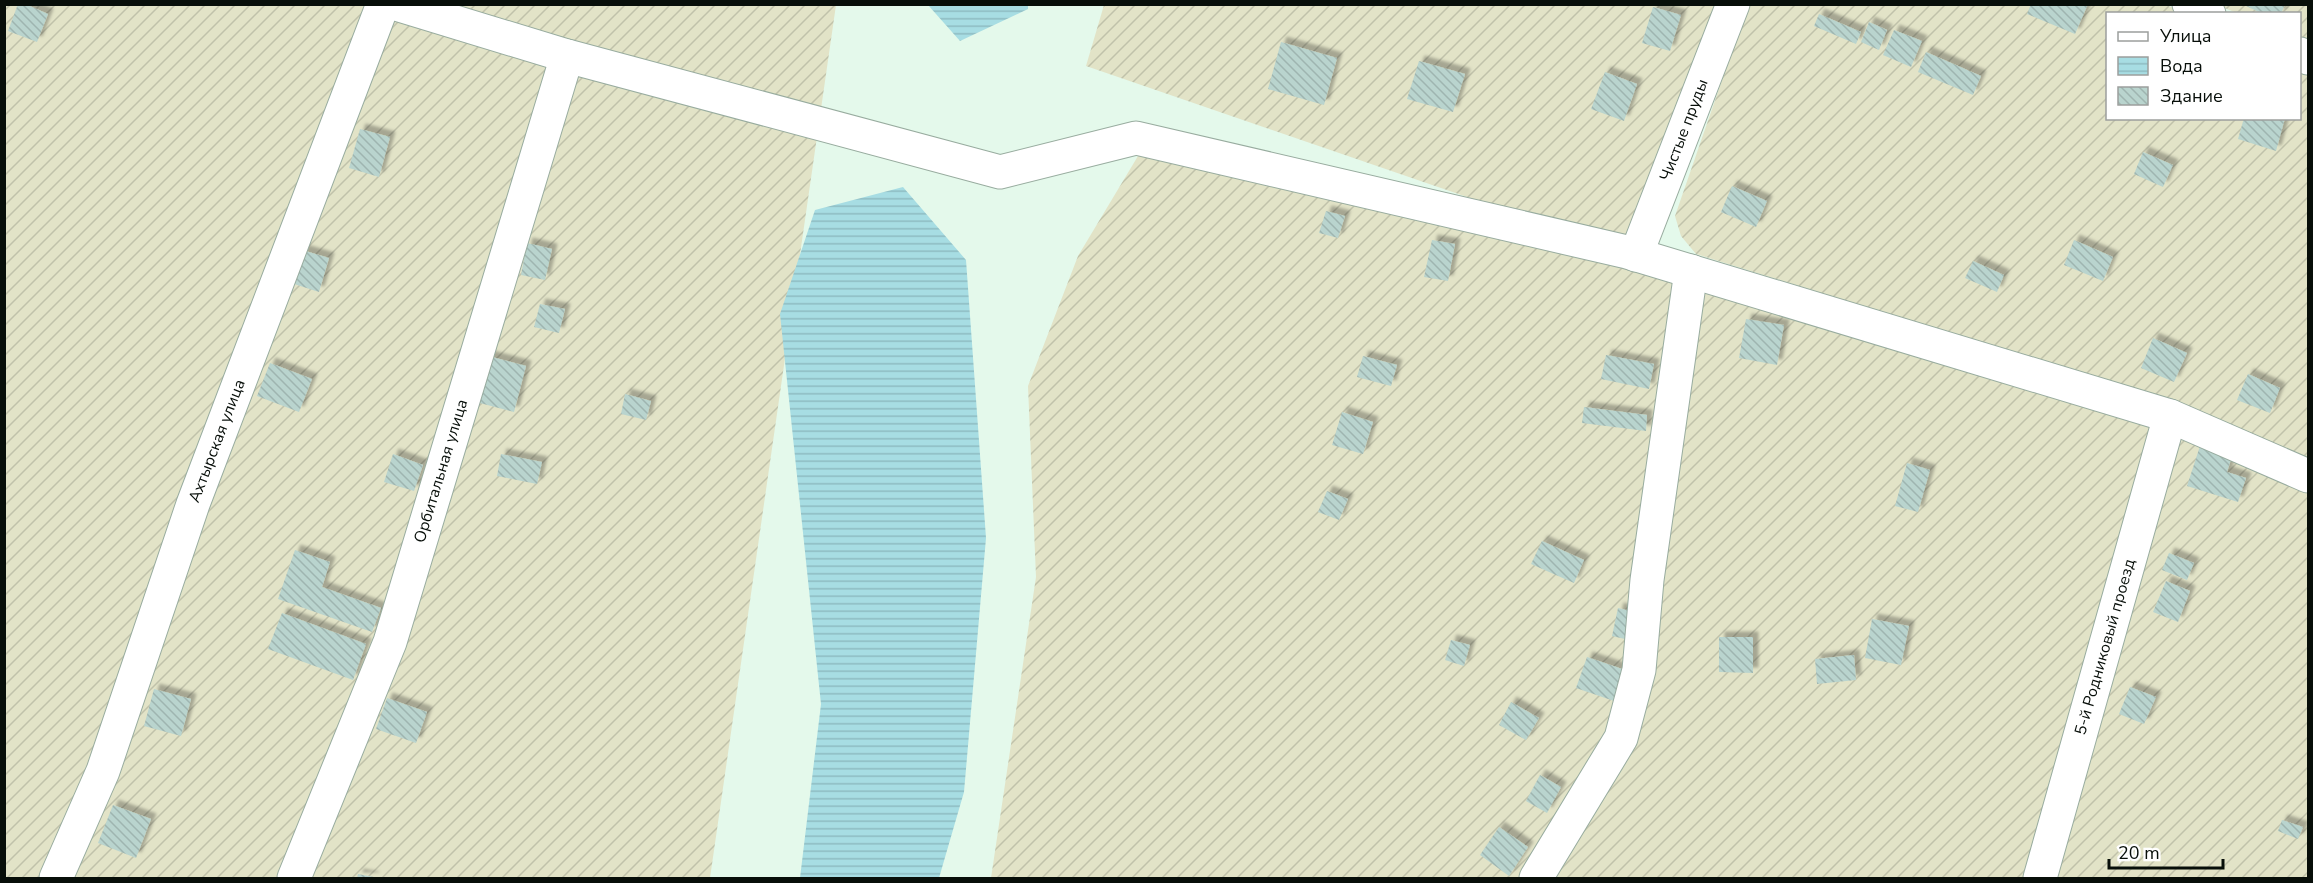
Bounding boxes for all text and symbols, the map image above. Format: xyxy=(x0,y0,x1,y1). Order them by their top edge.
legend xyxy=(2106,12,2301,120)
text: Улица xyxy=(2159,24,2211,48)
text: Вода xyxy=(2160,54,2203,78)
street label: Чистые пруды xyxy=(1654,76,1714,184)
text: Здание xyxy=(2160,84,2223,108)
street label: Ахтырская улица xyxy=(183,376,251,506)
street label: Орбитальная улица xyxy=(409,397,473,545)
street label: 5-й Родниковый проезд xyxy=(2069,556,2141,738)
scale bar xyxy=(2109,832,2223,870)
text: 20 m xyxy=(2118,841,2160,865)

